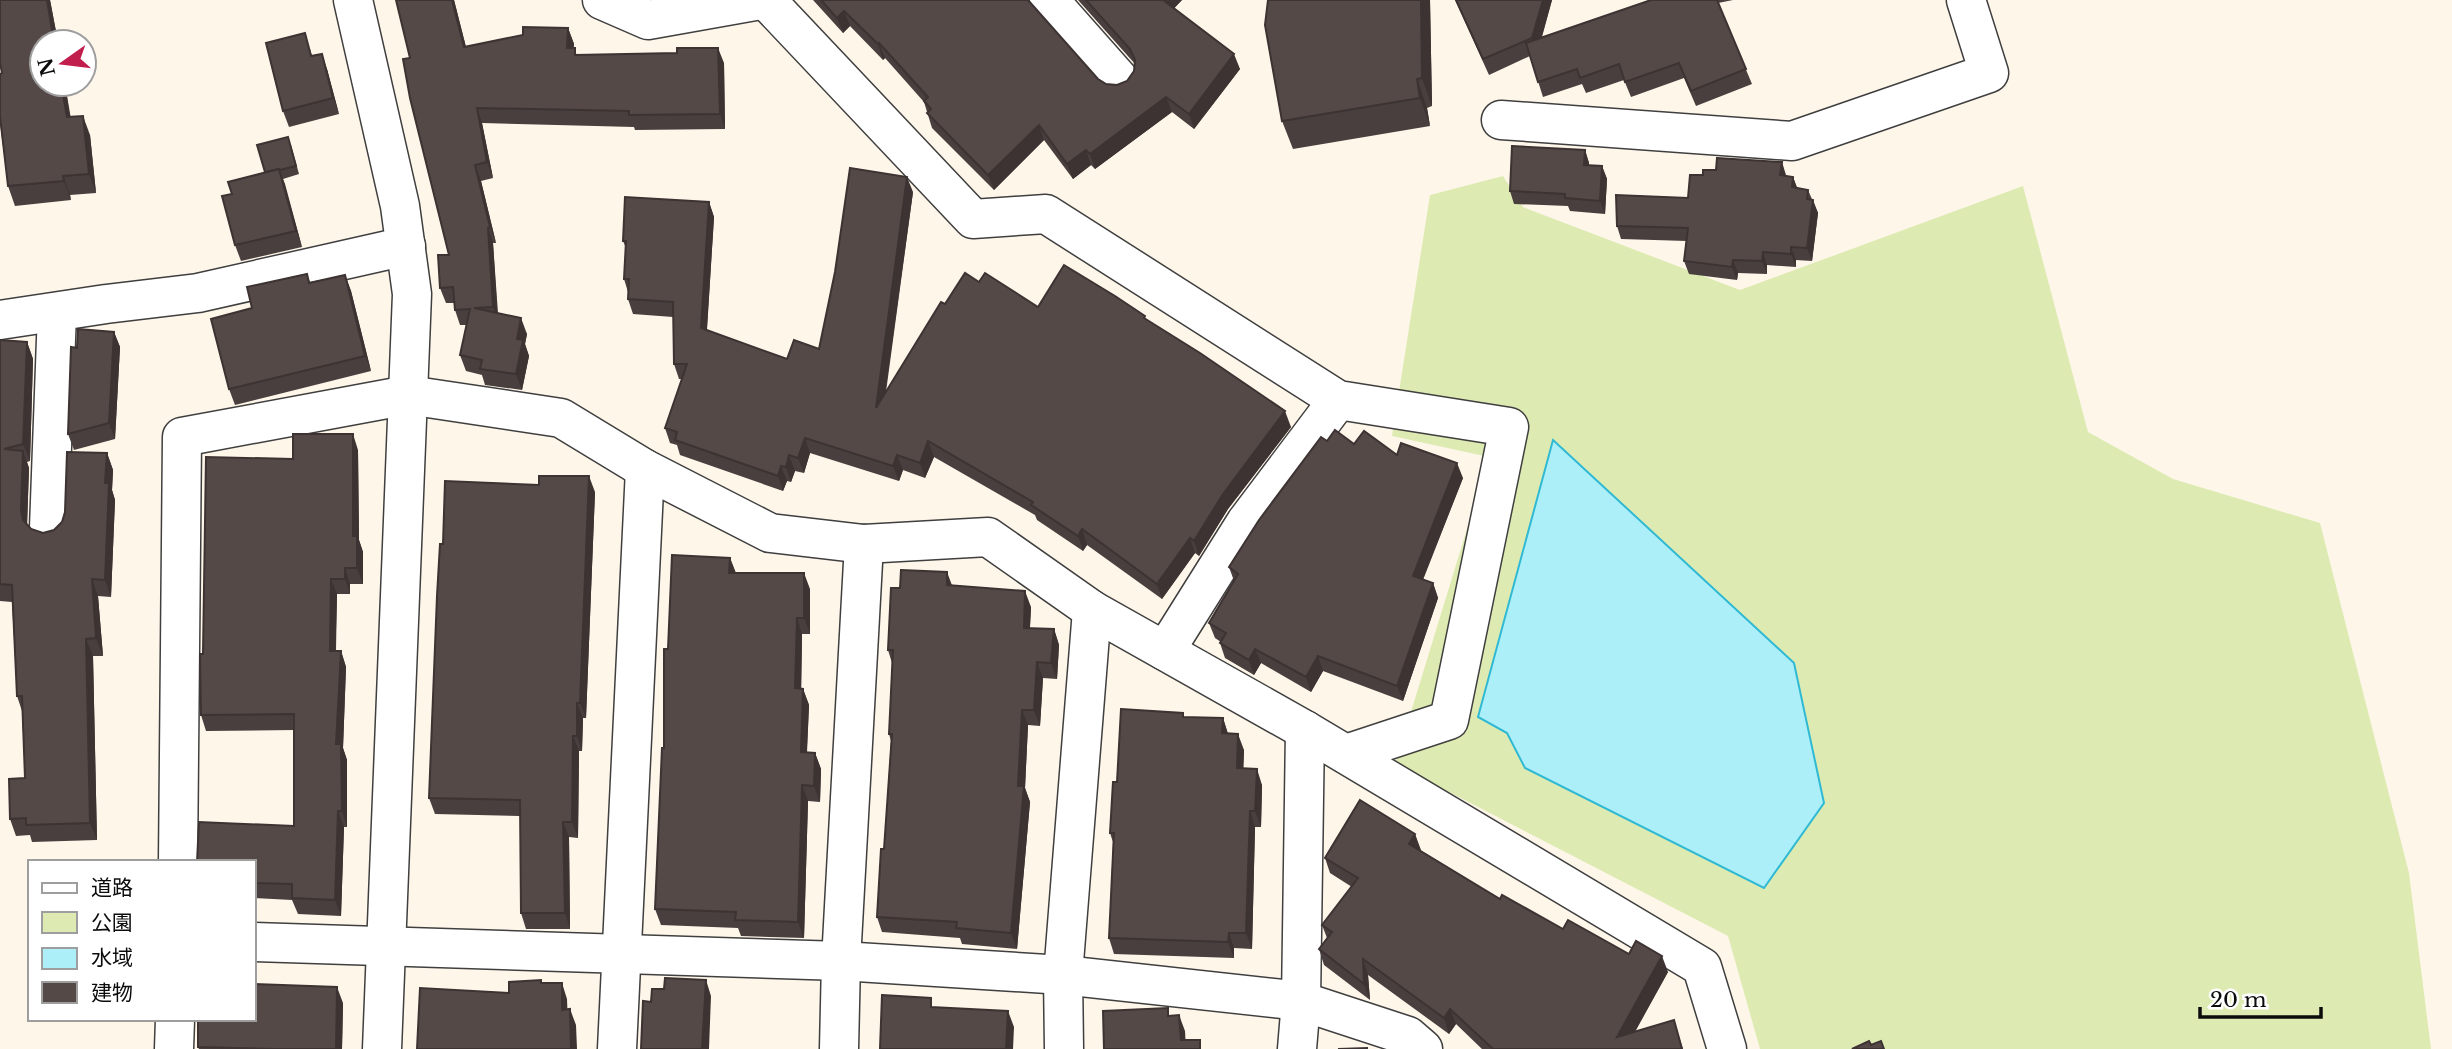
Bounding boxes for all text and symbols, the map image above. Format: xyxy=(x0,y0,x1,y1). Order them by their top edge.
north arrow xyxy=(28,28,98,98)
text: N xyxy=(34,55,60,78)
legend xyxy=(28,860,256,1021)
text: 道路 xyxy=(91,875,133,901)
text: 公園 xyxy=(91,910,133,936)
text: 水域 xyxy=(91,945,133,971)
scale bar xyxy=(2200,976,2321,1020)
text: 建物 xyxy=(91,980,133,1006)
text: 20 m xyxy=(2210,987,2267,1013)

